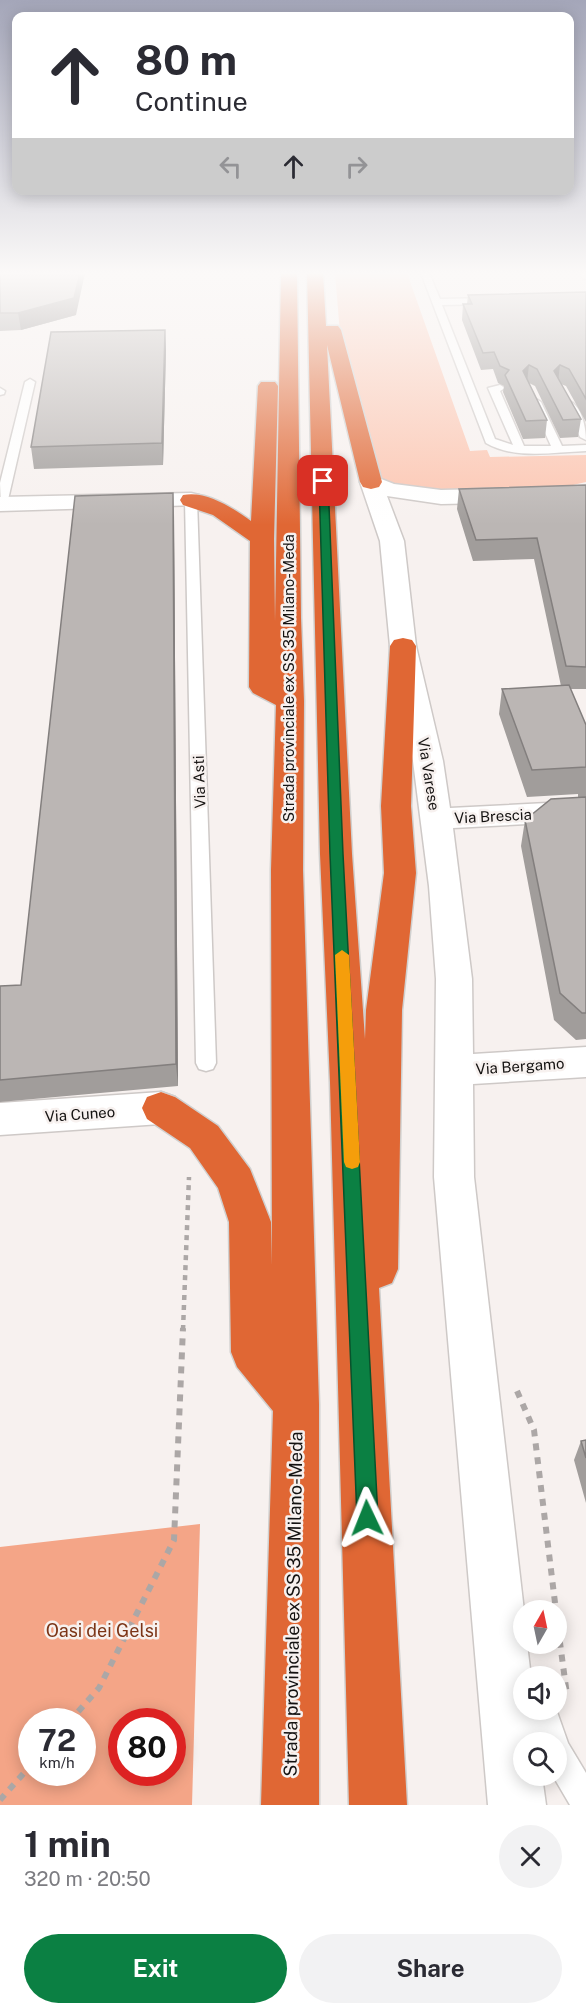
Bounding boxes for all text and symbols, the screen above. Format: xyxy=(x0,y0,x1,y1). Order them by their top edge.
text: 80 m xyxy=(135,35,237,84)
icon: ahead xyxy=(36,36,114,114)
text: Continue xyxy=(135,85,248,117)
icon: left xyxy=(214,150,247,183)
icon: ahead xyxy=(277,150,310,183)
icon: right xyxy=(340,150,373,183)
pin xyxy=(297,455,348,506)
icon: arrive xyxy=(306,464,339,497)
street label: Strada provinciale ex SS 35 Milano-Meda xyxy=(280,534,297,822)
street label: Via Varese xyxy=(415,736,443,812)
street label: Via Asti xyxy=(190,755,208,809)
street label: Via Brescia xyxy=(454,805,532,827)
street label: Via Bergamo xyxy=(475,1054,565,1078)
street label: Via Cuneo xyxy=(44,1103,116,1125)
street label: Strada provinciale ex SS 35 Milano-Meda xyxy=(279,1431,307,1777)
position arrow xyxy=(335,1486,399,1550)
north arrow xyxy=(513,1600,567,1654)
map controls xyxy=(513,1600,567,1786)
park label: Oasi dei Gelsi xyxy=(46,1620,158,1641)
button: sound xyxy=(513,1666,567,1720)
speed limit sign: 80 xyxy=(108,1708,186,1786)
text: 72 xyxy=(38,1722,76,1758)
button: search xyxy=(513,1732,567,1786)
text: km/h xyxy=(39,1754,75,1771)
text: 1 min xyxy=(24,1823,111,1865)
button: close xyxy=(499,1825,562,1888)
text: 320 m · 20:50 xyxy=(24,1867,151,1891)
button: Exit xyxy=(24,1934,287,2003)
button: Share xyxy=(299,1934,562,2003)

